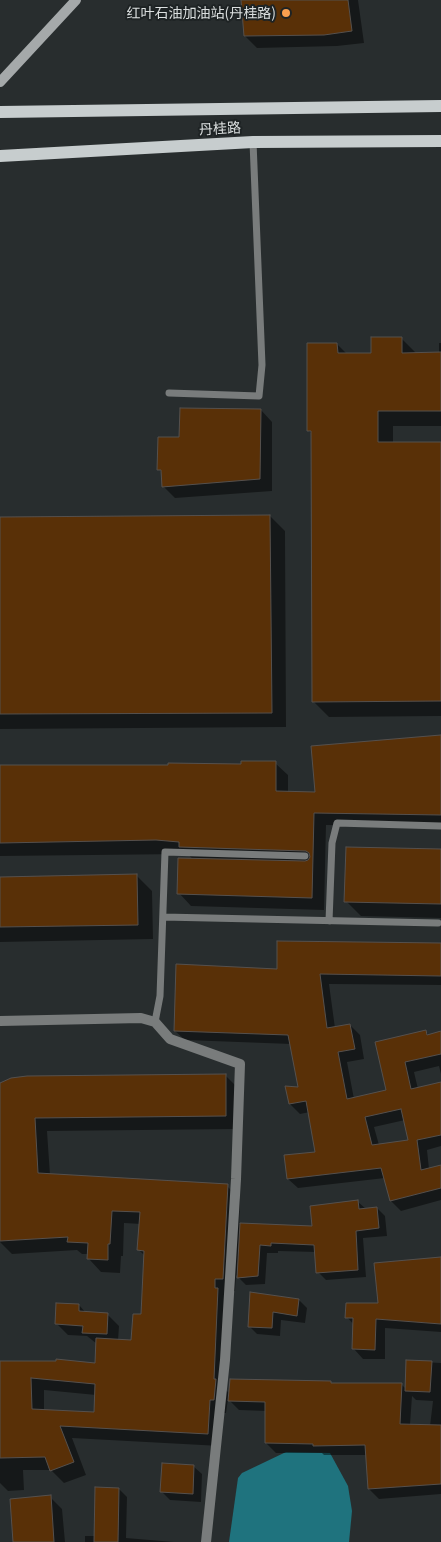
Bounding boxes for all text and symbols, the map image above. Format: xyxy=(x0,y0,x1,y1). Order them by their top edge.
place label: 红叶石油加油站(丹桂路) xyxy=(127,5,276,21)
marker: 红叶石油加油站(丹桂路) xyxy=(280,7,292,19)
street label: 丹桂路 xyxy=(199,119,241,137)

